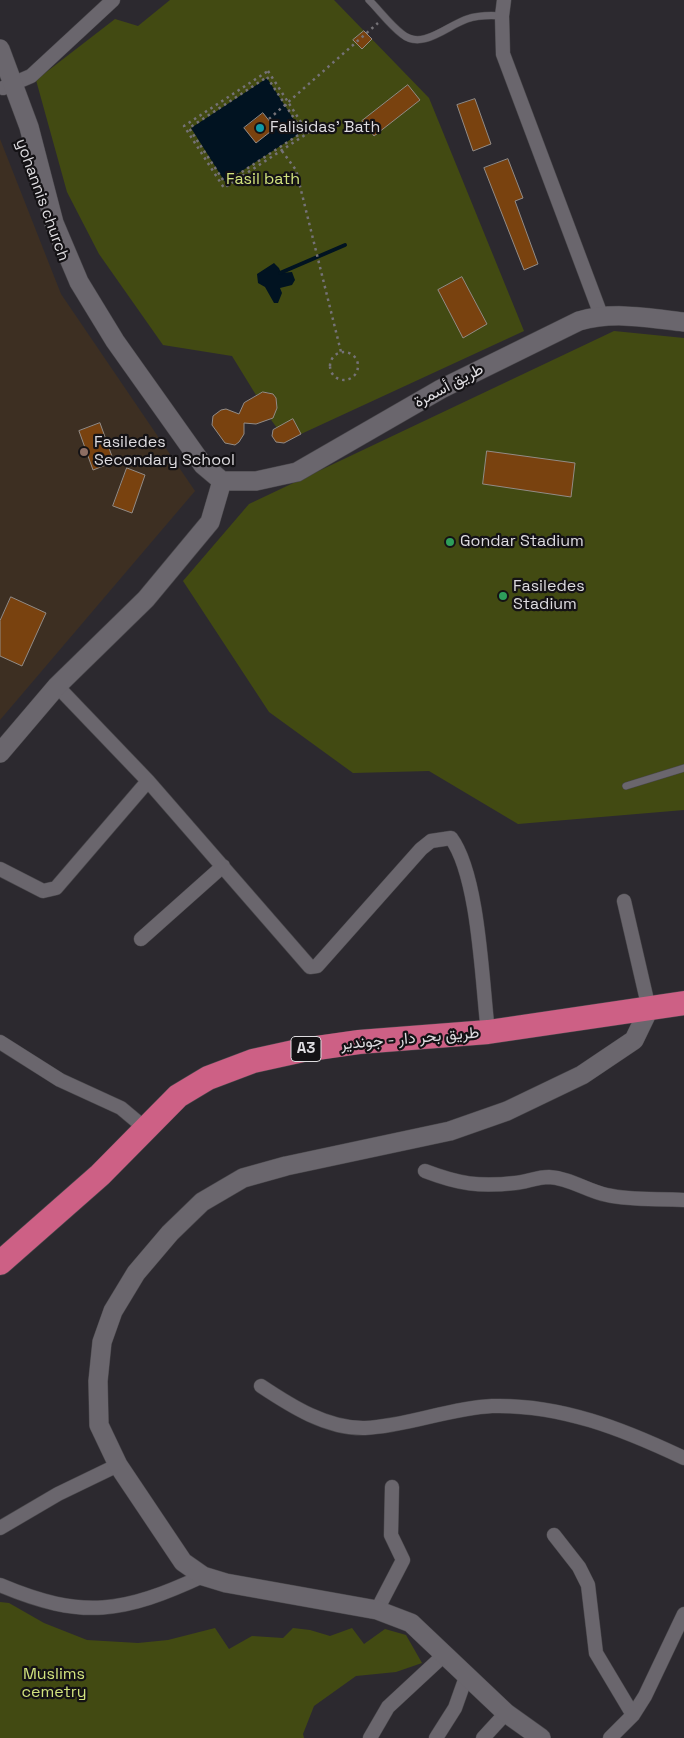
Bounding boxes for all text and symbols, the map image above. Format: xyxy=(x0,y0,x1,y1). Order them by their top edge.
place label: Falisidas' Bath xyxy=(270,118,380,138)
marker: Falisidas' Bath xyxy=(254,122,266,134)
street label: yohannis church xyxy=(11,136,73,264)
park label: Fasil bath xyxy=(226,170,300,190)
street label: طريق أسمرة xyxy=(411,360,487,412)
place label: Fasiledes Secondary School xyxy=(94,433,235,471)
marker: Fasiledes Secondary School xyxy=(78,446,90,458)
place label: Gondar Stadium xyxy=(460,532,584,552)
marker: Gondar Stadium xyxy=(444,536,456,548)
place label: Fasiledes Stadium xyxy=(513,577,585,615)
marker: Fasiledes Stadium xyxy=(497,590,509,602)
street label: طريق بحر دار - جوندير xyxy=(340,1023,480,1055)
road number: A3 xyxy=(291,1036,321,1062)
park label: Muslims cemetry xyxy=(21,1665,87,1703)

